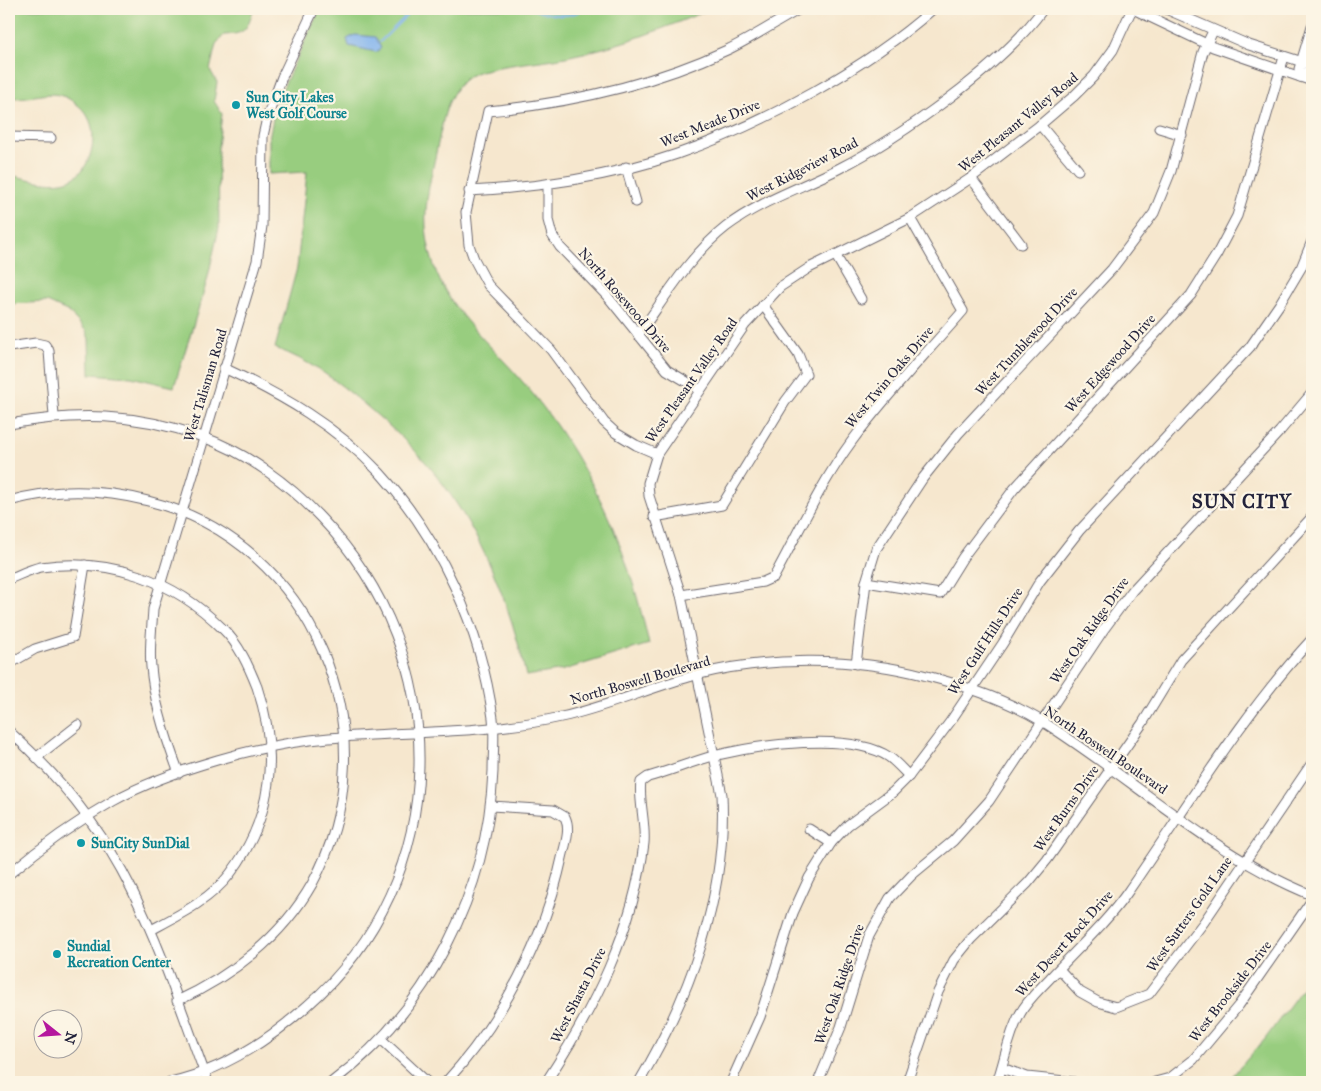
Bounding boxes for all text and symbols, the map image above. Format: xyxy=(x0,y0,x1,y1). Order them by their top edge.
street label: West Pleasant Valley Road xyxy=(955,69,1082,176)
place label: Sun City Lakes West Golf Course xyxy=(246,89,347,122)
street label: West Meade Drive xyxy=(658,96,763,151)
marker: Sun City Lakes West Golf Course xyxy=(230,99,242,111)
street label: West Ridgeview Road xyxy=(744,134,861,205)
street label: North Rosewood Drive xyxy=(574,244,675,356)
street label: West Tumblewood Drive xyxy=(972,283,1081,399)
street label: West Edgewood Drive xyxy=(1062,310,1159,416)
street label: West Pleasant Valley Road xyxy=(642,314,741,446)
street label: West Twin Oaks Drive xyxy=(842,323,937,432)
street label: West Talisman Road xyxy=(180,327,231,444)
district label: SUN CITY xyxy=(1192,490,1292,513)
street label: West Oak Ridge Drive xyxy=(1046,574,1133,687)
street label: West Gulf Hills Drive xyxy=(944,584,1027,698)
street label: North Boswell Boulevard xyxy=(568,652,712,709)
street label: North Boswell Boulevard xyxy=(1041,703,1171,798)
street label: West Burns Drive xyxy=(1030,762,1103,855)
place label: SunCity SunDial xyxy=(91,835,191,853)
marker: SunCity SunDial xyxy=(75,837,87,849)
street label: West Sutters Gold Lane xyxy=(1143,853,1236,975)
street label: West Desert Rock Drive xyxy=(1012,886,1117,1000)
street label: West Oak Ridge Drive xyxy=(811,922,868,1047)
street label: West Brookside Drive xyxy=(1186,937,1275,1045)
place label: Sundial Recreation Center xyxy=(67,938,172,971)
street label: West Shasta Drive xyxy=(547,945,610,1046)
marker: Sundial Recreation Center xyxy=(51,948,63,960)
north arrow xyxy=(32,1008,82,1058)
text: N xyxy=(60,1029,80,1046)

